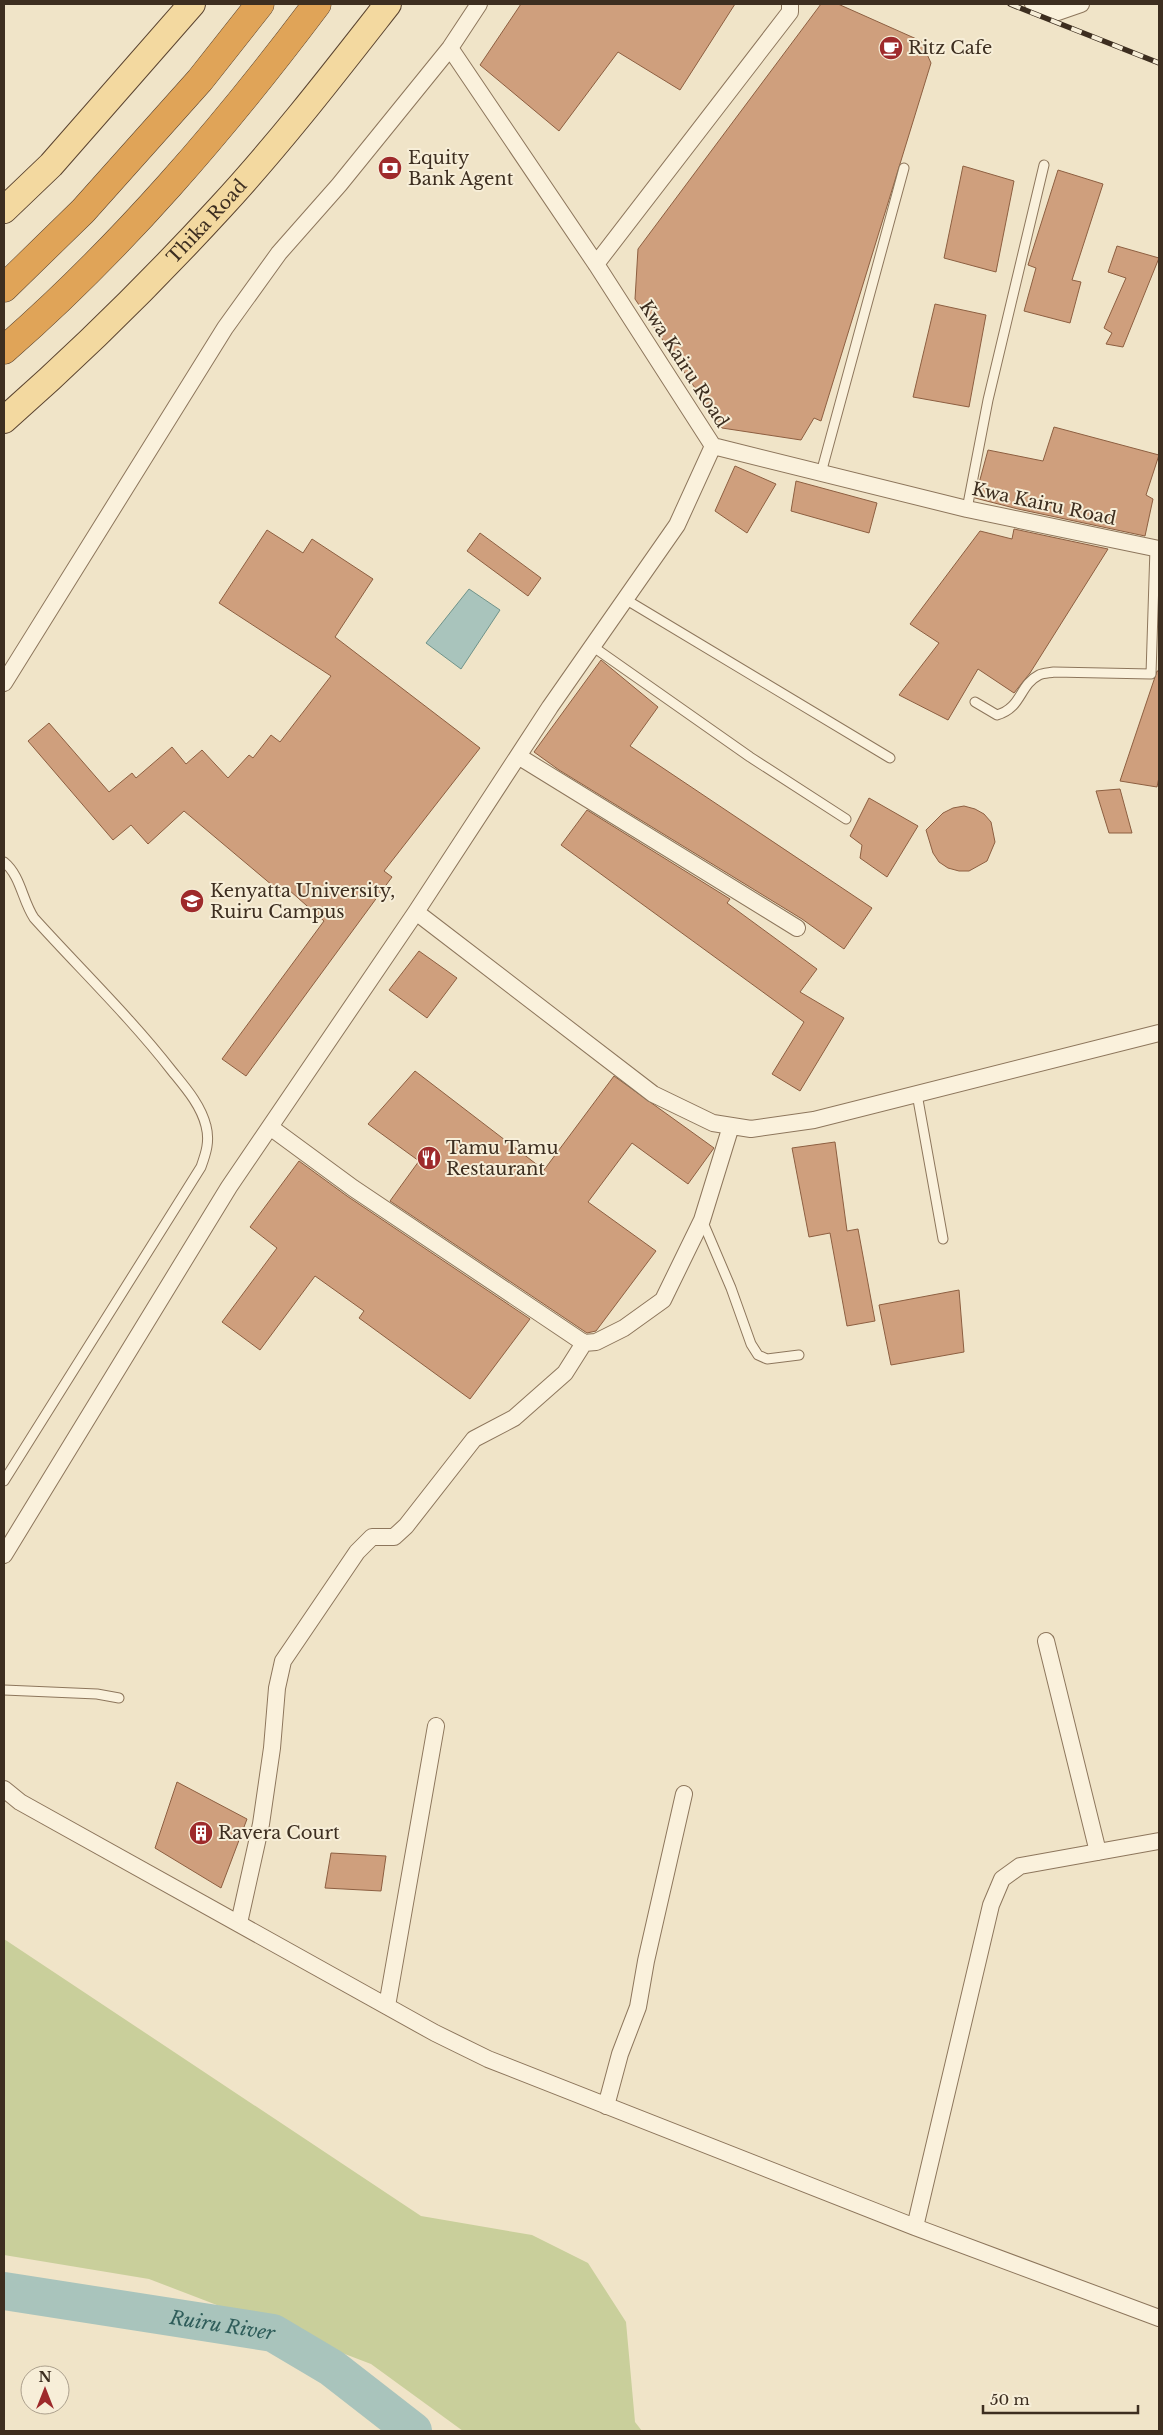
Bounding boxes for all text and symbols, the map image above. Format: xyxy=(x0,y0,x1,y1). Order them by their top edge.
cafe icon: Ritz Cafe xyxy=(878,35,904,61)
place label: Ritz Cafe xyxy=(908,37,992,59)
place label: Equity Bank Agent xyxy=(408,147,514,190)
bank icon: Equity Bank Agent xyxy=(377,155,403,181)
street label: Thika Road xyxy=(163,175,251,268)
street label: Kwa Kairu Road xyxy=(635,296,733,432)
street label: Kwa Kairu Road xyxy=(970,478,1118,530)
place label: Kenyatta University, Ruiru Campus xyxy=(210,880,395,923)
school or university icon: Kenyatta University, Ruiru Campus xyxy=(179,888,205,914)
place label: Tamu Tamu Restaurant xyxy=(446,1137,558,1180)
restaurant icon: Tamu Tamu Restaurant xyxy=(416,1145,442,1171)
building icon: Ravera Court xyxy=(188,1820,214,1846)
place label: Ravera Court xyxy=(218,1822,340,1844)
water label: Ruiru River xyxy=(167,2305,278,2345)
north arrow xyxy=(20,2365,70,2415)
text: N xyxy=(38,2368,52,2386)
scale bar xyxy=(983,2382,1138,2414)
text: 50 m xyxy=(990,2390,1030,2409)

